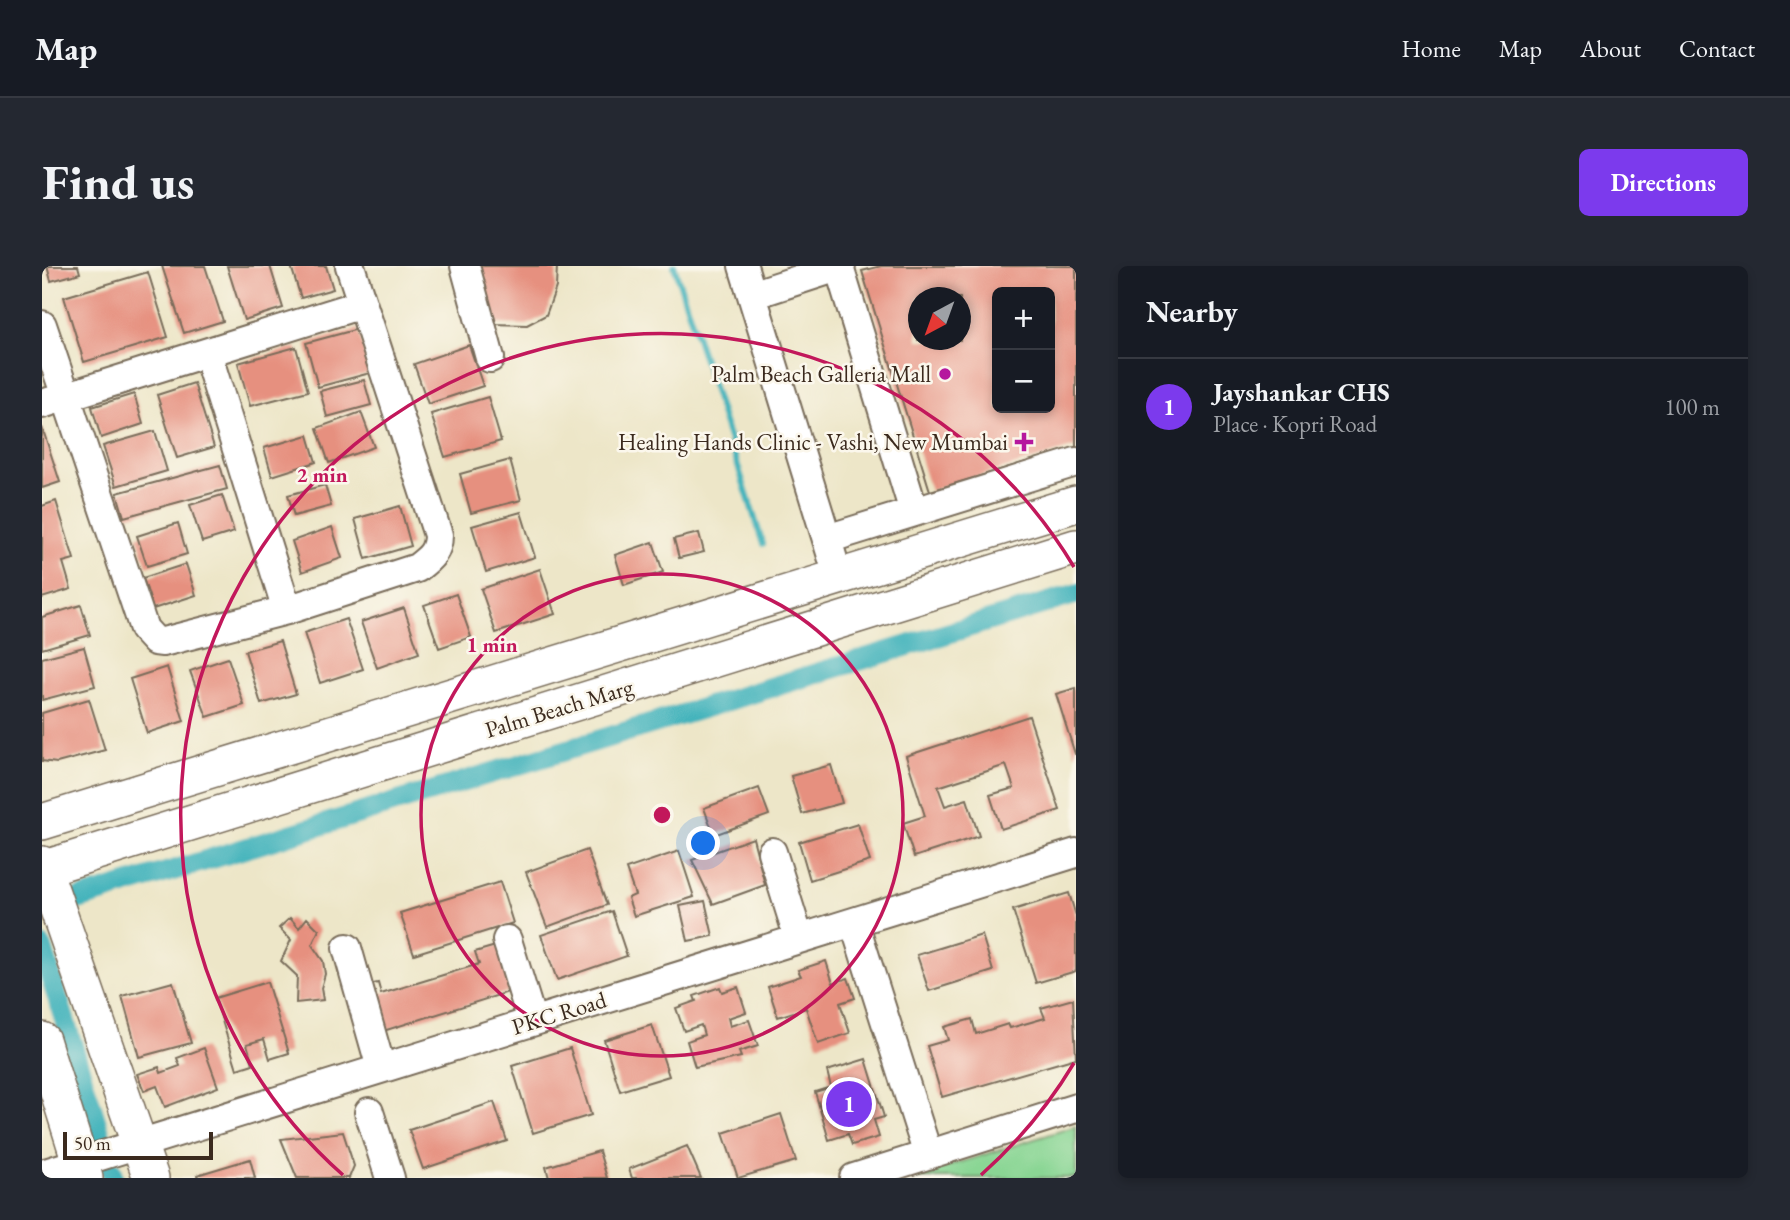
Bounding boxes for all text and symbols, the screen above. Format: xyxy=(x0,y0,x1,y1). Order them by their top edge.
text: Map xyxy=(35,27,97,70)
text: Home xyxy=(1401,33,1461,64)
text: Map xyxy=(1499,33,1542,64)
text: About xyxy=(1580,33,1641,64)
text: Contact xyxy=(1679,33,1755,64)
button: Directions xyxy=(1579,149,1748,216)
text: Find us xyxy=(42,150,194,214)
north arrow xyxy=(908,287,971,350)
map controls xyxy=(992,287,1055,413)
button: + xyxy=(992,287,1055,350)
text: Nearby xyxy=(1146,292,1238,331)
button: − xyxy=(992,350,1055,413)
place label: Palm Beach Galleria Mall xyxy=(711,359,931,389)
marker: Palm Beach Galleria Mall xyxy=(937,366,953,382)
text: Jayshankar CHS xyxy=(1213,375,1390,409)
text: 1 xyxy=(1163,392,1175,422)
text: 100 m xyxy=(1664,392,1720,422)
text: Place · Kopri Road xyxy=(1213,409,1377,439)
place label: Healing Hands Clinic - Vashi, New Mumbai xyxy=(618,427,1008,457)
marker: Healing Hands Clinic - Vashi, New Mumbai xyxy=(1014,432,1034,452)
text: 2 min xyxy=(296,461,348,488)
text: 1 min xyxy=(466,631,518,658)
street label: Palm Beach Marg xyxy=(481,671,638,745)
centre of rings xyxy=(650,803,674,827)
your location xyxy=(686,826,720,860)
street label: PKC Road xyxy=(508,984,610,1042)
pin: 1 xyxy=(826,1078,872,1130)
scale bar xyxy=(63,1129,214,1161)
text: 50 m xyxy=(74,1131,111,1156)

